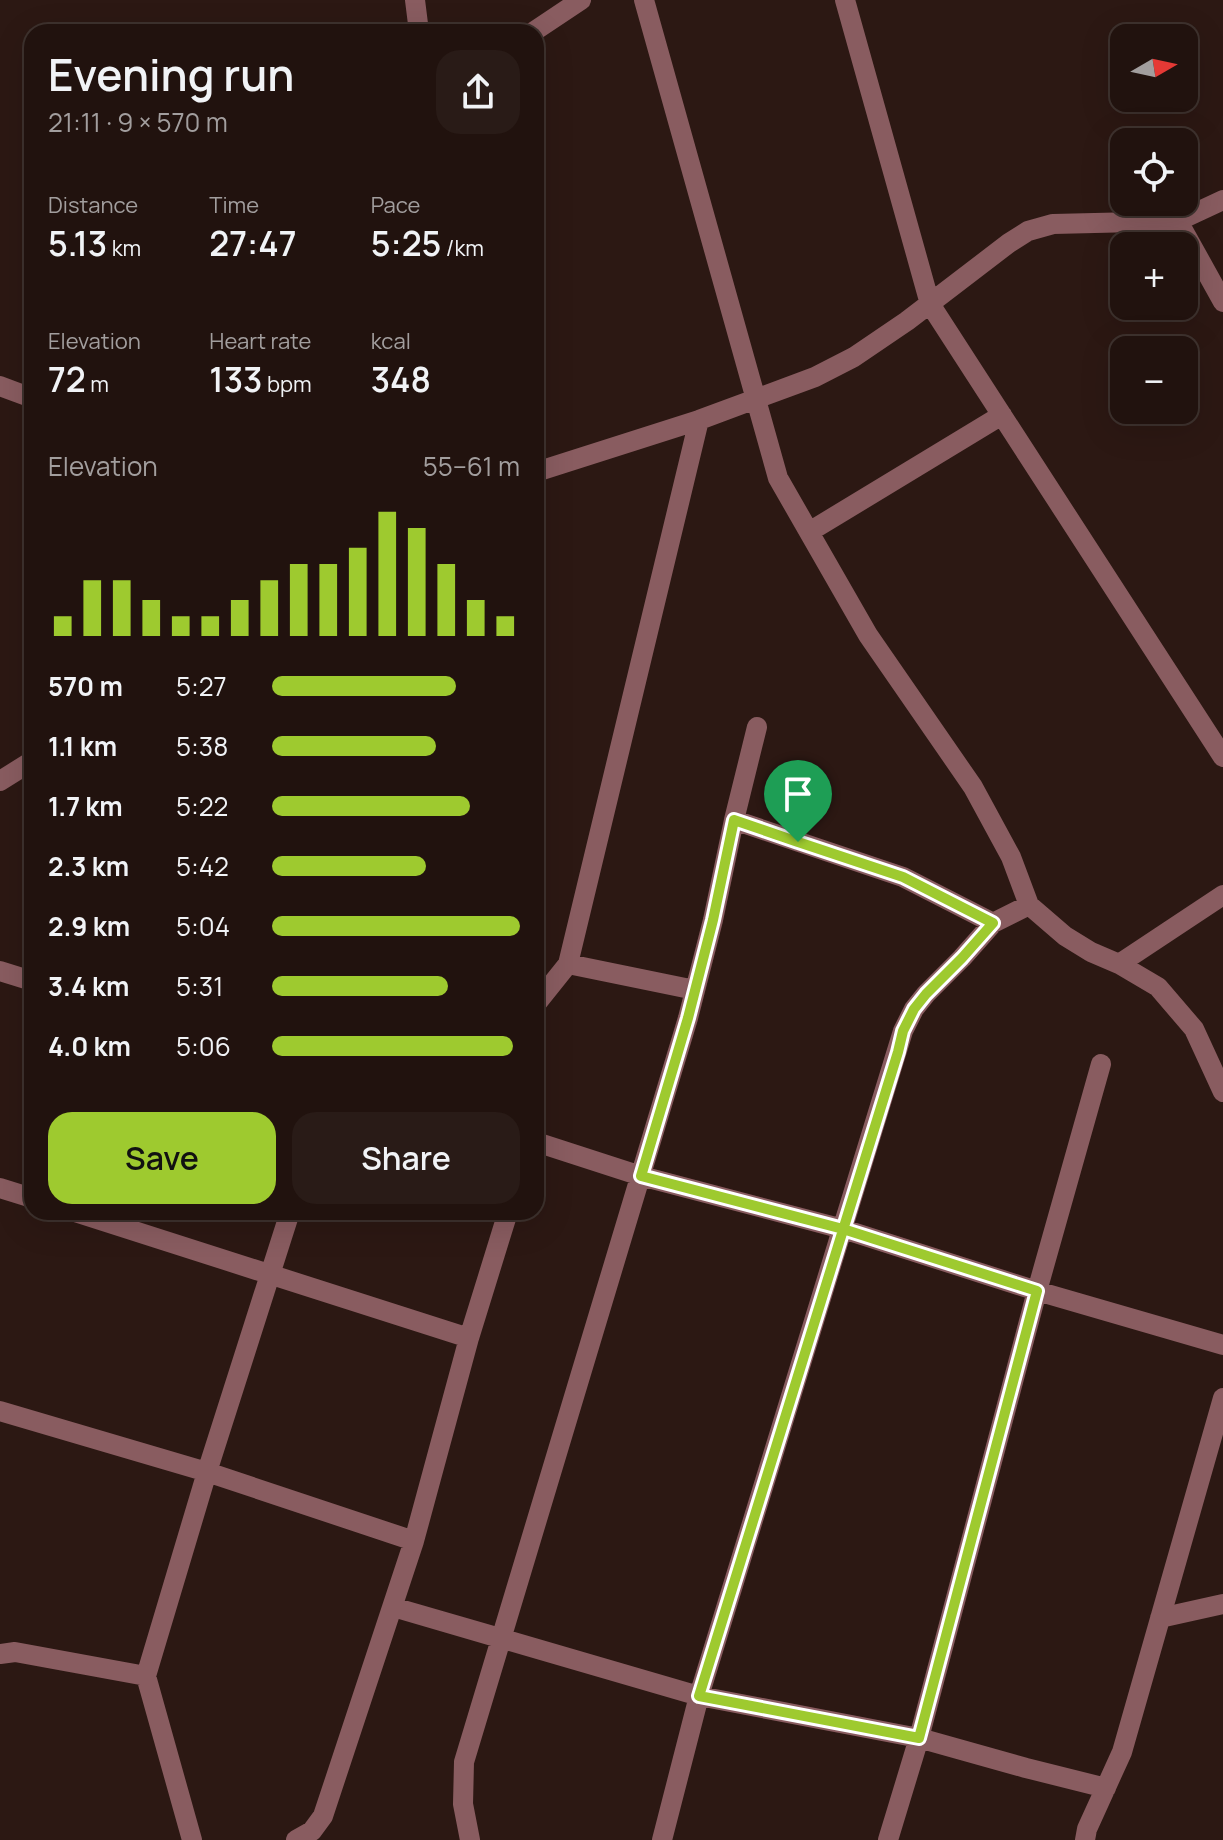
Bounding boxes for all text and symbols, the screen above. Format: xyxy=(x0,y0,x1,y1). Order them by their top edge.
north arrow xyxy=(1110,24,1198,112)
map controls xyxy=(1110,24,1198,424)
text: Evening run xyxy=(48,44,294,104)
button: share xyxy=(436,50,520,134)
text: 21:11 · 9 × 570 m xyxy=(48,104,228,140)
button: locate xyxy=(1110,128,1198,216)
text: Distance xyxy=(48,190,138,220)
text: Time xyxy=(209,190,259,220)
text: Pace xyxy=(371,190,420,220)
text: 5.13 xyxy=(48,220,107,266)
text: 27:47 xyxy=(209,220,297,266)
text: 5:25 xyxy=(371,220,441,266)
button: + xyxy=(1110,232,1198,320)
text: km xyxy=(107,233,141,263)
text: /km xyxy=(441,233,484,263)
text: Elevation xyxy=(48,326,141,356)
text: Heart rate xyxy=(209,326,311,356)
text: kcal xyxy=(371,326,411,356)
button: − xyxy=(1110,336,1198,424)
text: 72 xyxy=(48,356,86,402)
text: 133 xyxy=(209,356,263,402)
text: 348 xyxy=(371,356,431,402)
text: m xyxy=(86,369,109,399)
text: bpm xyxy=(263,369,312,399)
text: Elevation xyxy=(48,448,158,484)
text: 55–61 m xyxy=(423,448,520,484)
text: 570 m xyxy=(48,668,123,704)
text: 5:27 xyxy=(176,668,227,704)
text: 1.1 km xyxy=(48,728,117,764)
text: 5:38 xyxy=(176,728,228,764)
pin xyxy=(764,760,832,842)
icon: arrive xyxy=(776,772,820,816)
text: 1.7 km xyxy=(48,788,123,824)
text: 5:22 xyxy=(176,788,228,824)
text: 2.3 km xyxy=(48,848,129,884)
text: 5:42 xyxy=(176,848,229,884)
text: 2.9 km xyxy=(48,908,130,944)
text: 5:04 xyxy=(176,908,230,944)
text: 3.4 km xyxy=(48,968,129,1004)
text: 5:31 xyxy=(176,968,223,1004)
text: 4.0 km xyxy=(48,1028,131,1064)
text: 5:06 xyxy=(176,1028,231,1064)
button: Save xyxy=(48,1112,276,1204)
button: Share xyxy=(292,1112,520,1204)

